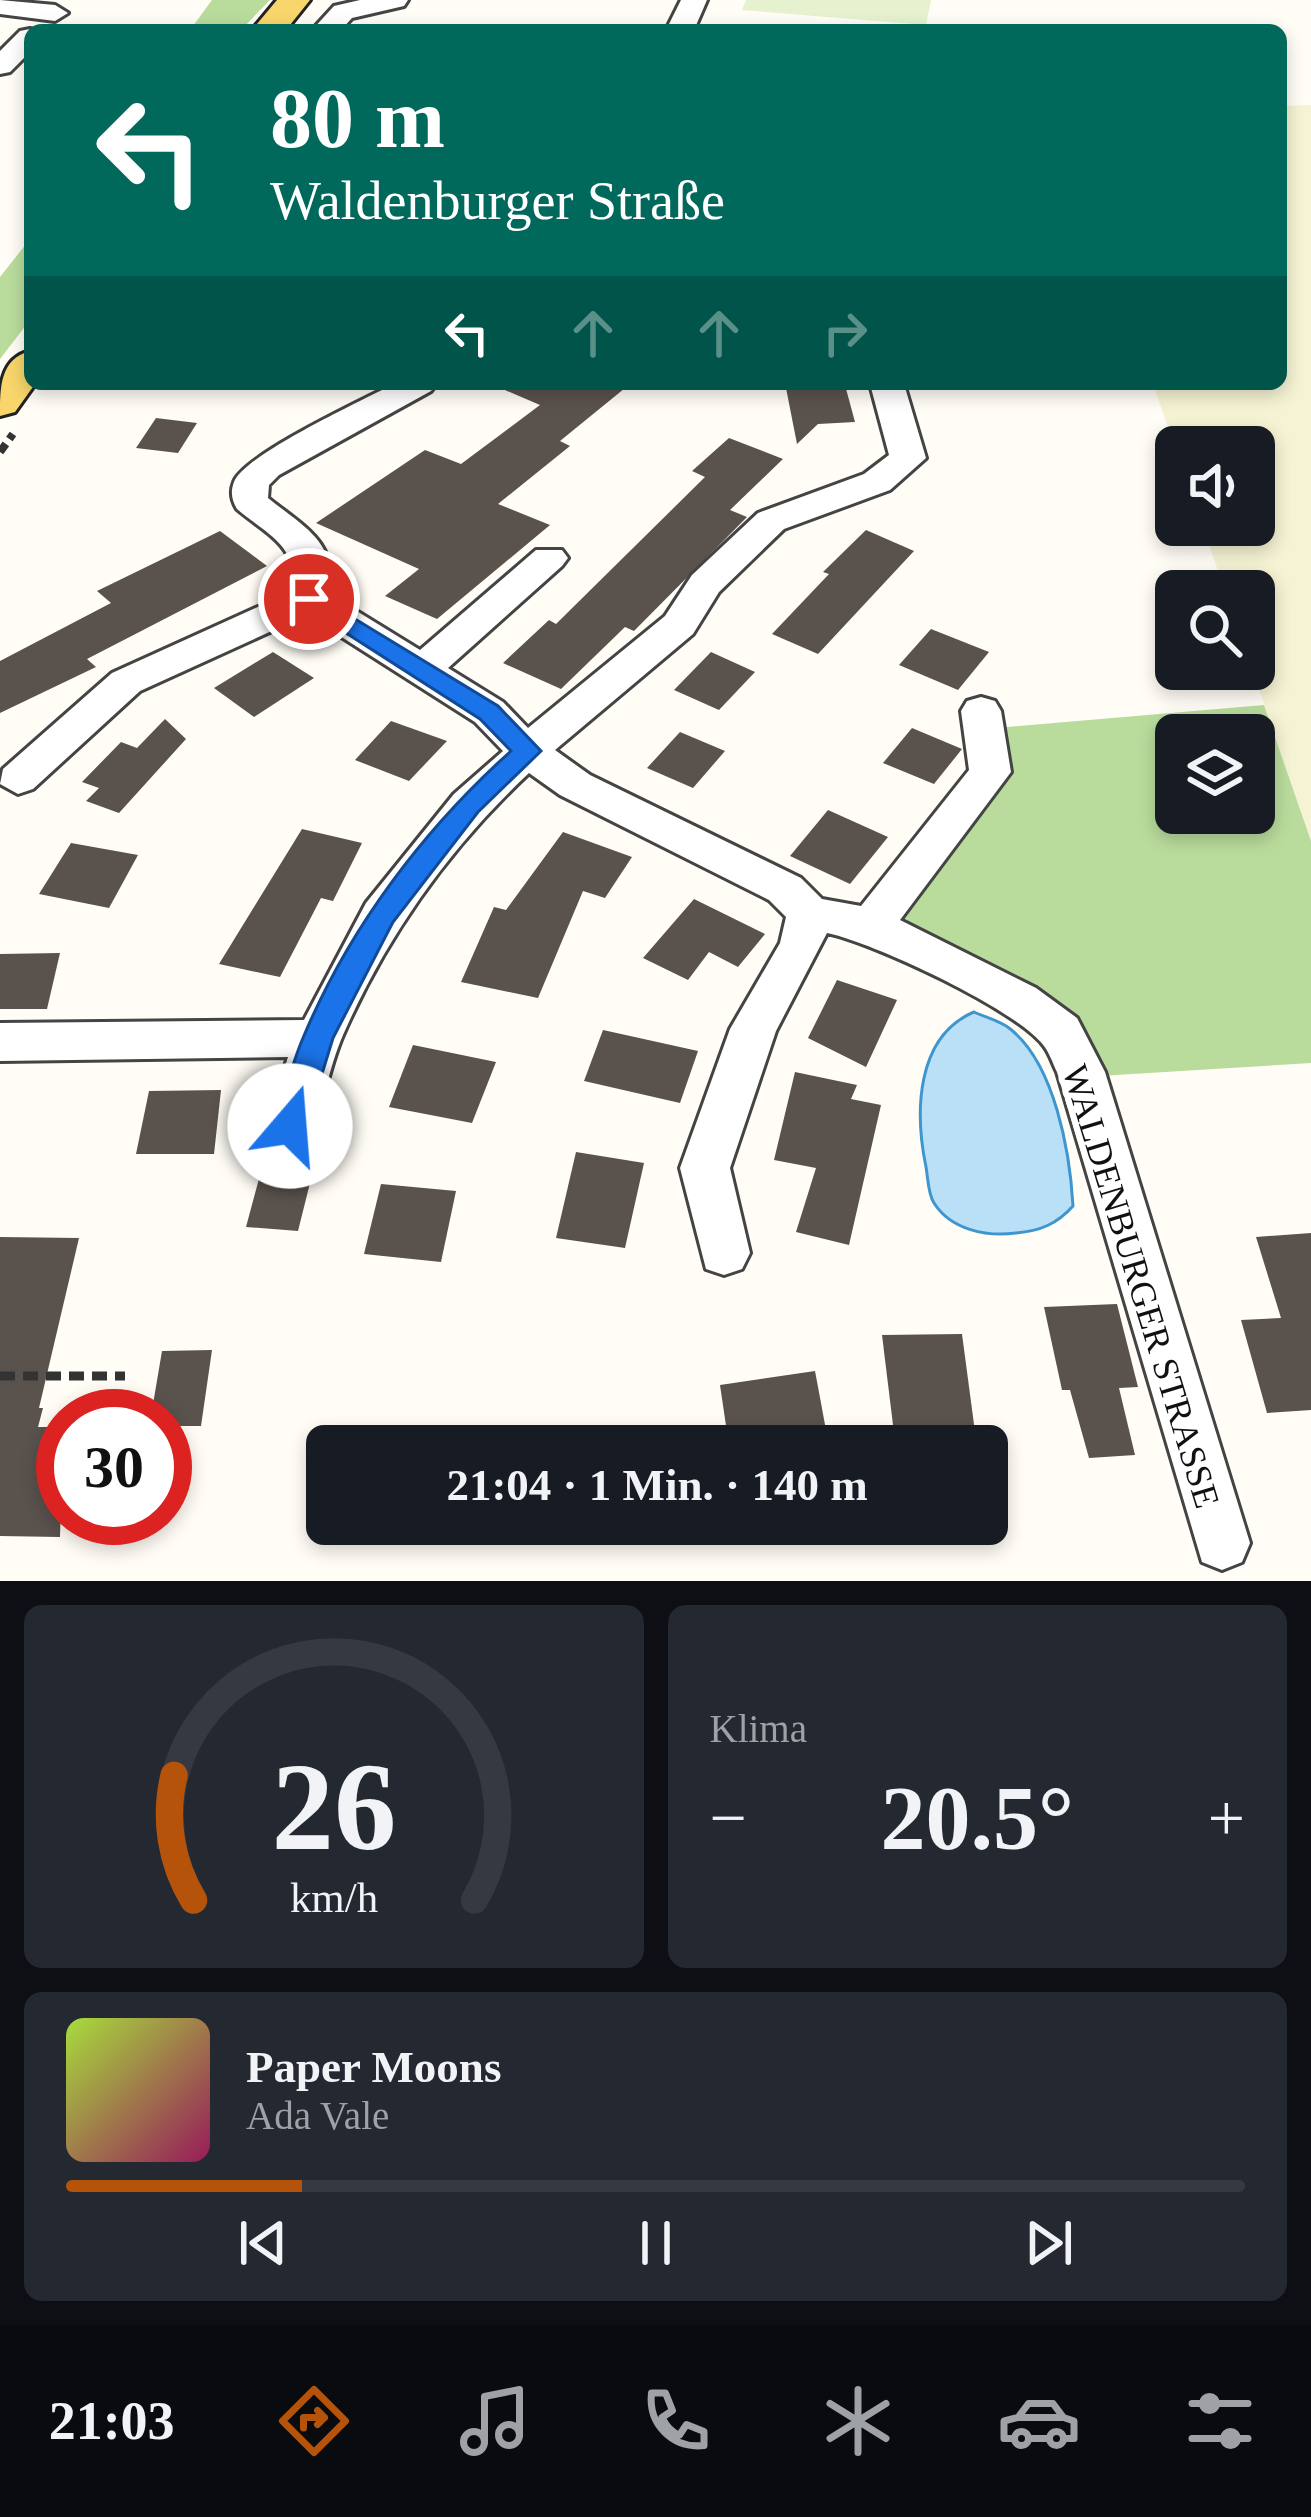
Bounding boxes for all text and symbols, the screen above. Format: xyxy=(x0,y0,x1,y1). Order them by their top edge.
icon: left xyxy=(72,72,228,228)
text: 80 m xyxy=(270,72,445,165)
text: Waldenburger Straße xyxy=(270,171,725,231)
icon: left xyxy=(434,300,500,366)
icon: ahead xyxy=(560,300,626,366)
icon: ahead xyxy=(686,300,752,366)
icon: right xyxy=(812,300,878,366)
map controls xyxy=(1155,426,1275,834)
button: sound xyxy=(1155,426,1275,546)
pin xyxy=(258,548,360,650)
icon: arrive xyxy=(276,566,342,632)
button: search xyxy=(1155,570,1275,690)
button: layers xyxy=(1155,714,1275,834)
street label: WALDENBURGER STRASSE xyxy=(1055,1060,1228,1513)
position arrow xyxy=(227,1063,353,1189)
speed limit sign: 30 xyxy=(36,1389,192,1545)
text: 21:04 · 1 Min. · 140 m xyxy=(446,1460,868,1510)
text: Klima xyxy=(710,1707,807,1750)
text: 26 xyxy=(271,1738,396,1876)
text: 20.5° xyxy=(881,1769,1074,1868)
text: − xyxy=(710,1781,747,1854)
text: + xyxy=(1208,1781,1245,1854)
text: km/h xyxy=(290,1873,378,1920)
text: Paper Moons xyxy=(246,2042,501,2092)
text: Ada Vale xyxy=(246,2094,389,2137)
icon: previous xyxy=(230,2210,296,2276)
icon: pause xyxy=(623,2210,689,2276)
icon: next xyxy=(1016,2210,1082,2276)
icon: directions xyxy=(272,2379,356,2463)
icon: music xyxy=(453,2379,537,2463)
icon: phone xyxy=(634,2379,718,2463)
icon: climate xyxy=(816,2379,900,2463)
icon: car xyxy=(997,2379,1081,2463)
icon: filters xyxy=(1178,2379,1262,2463)
text: 21:03 xyxy=(49,2391,175,2451)

